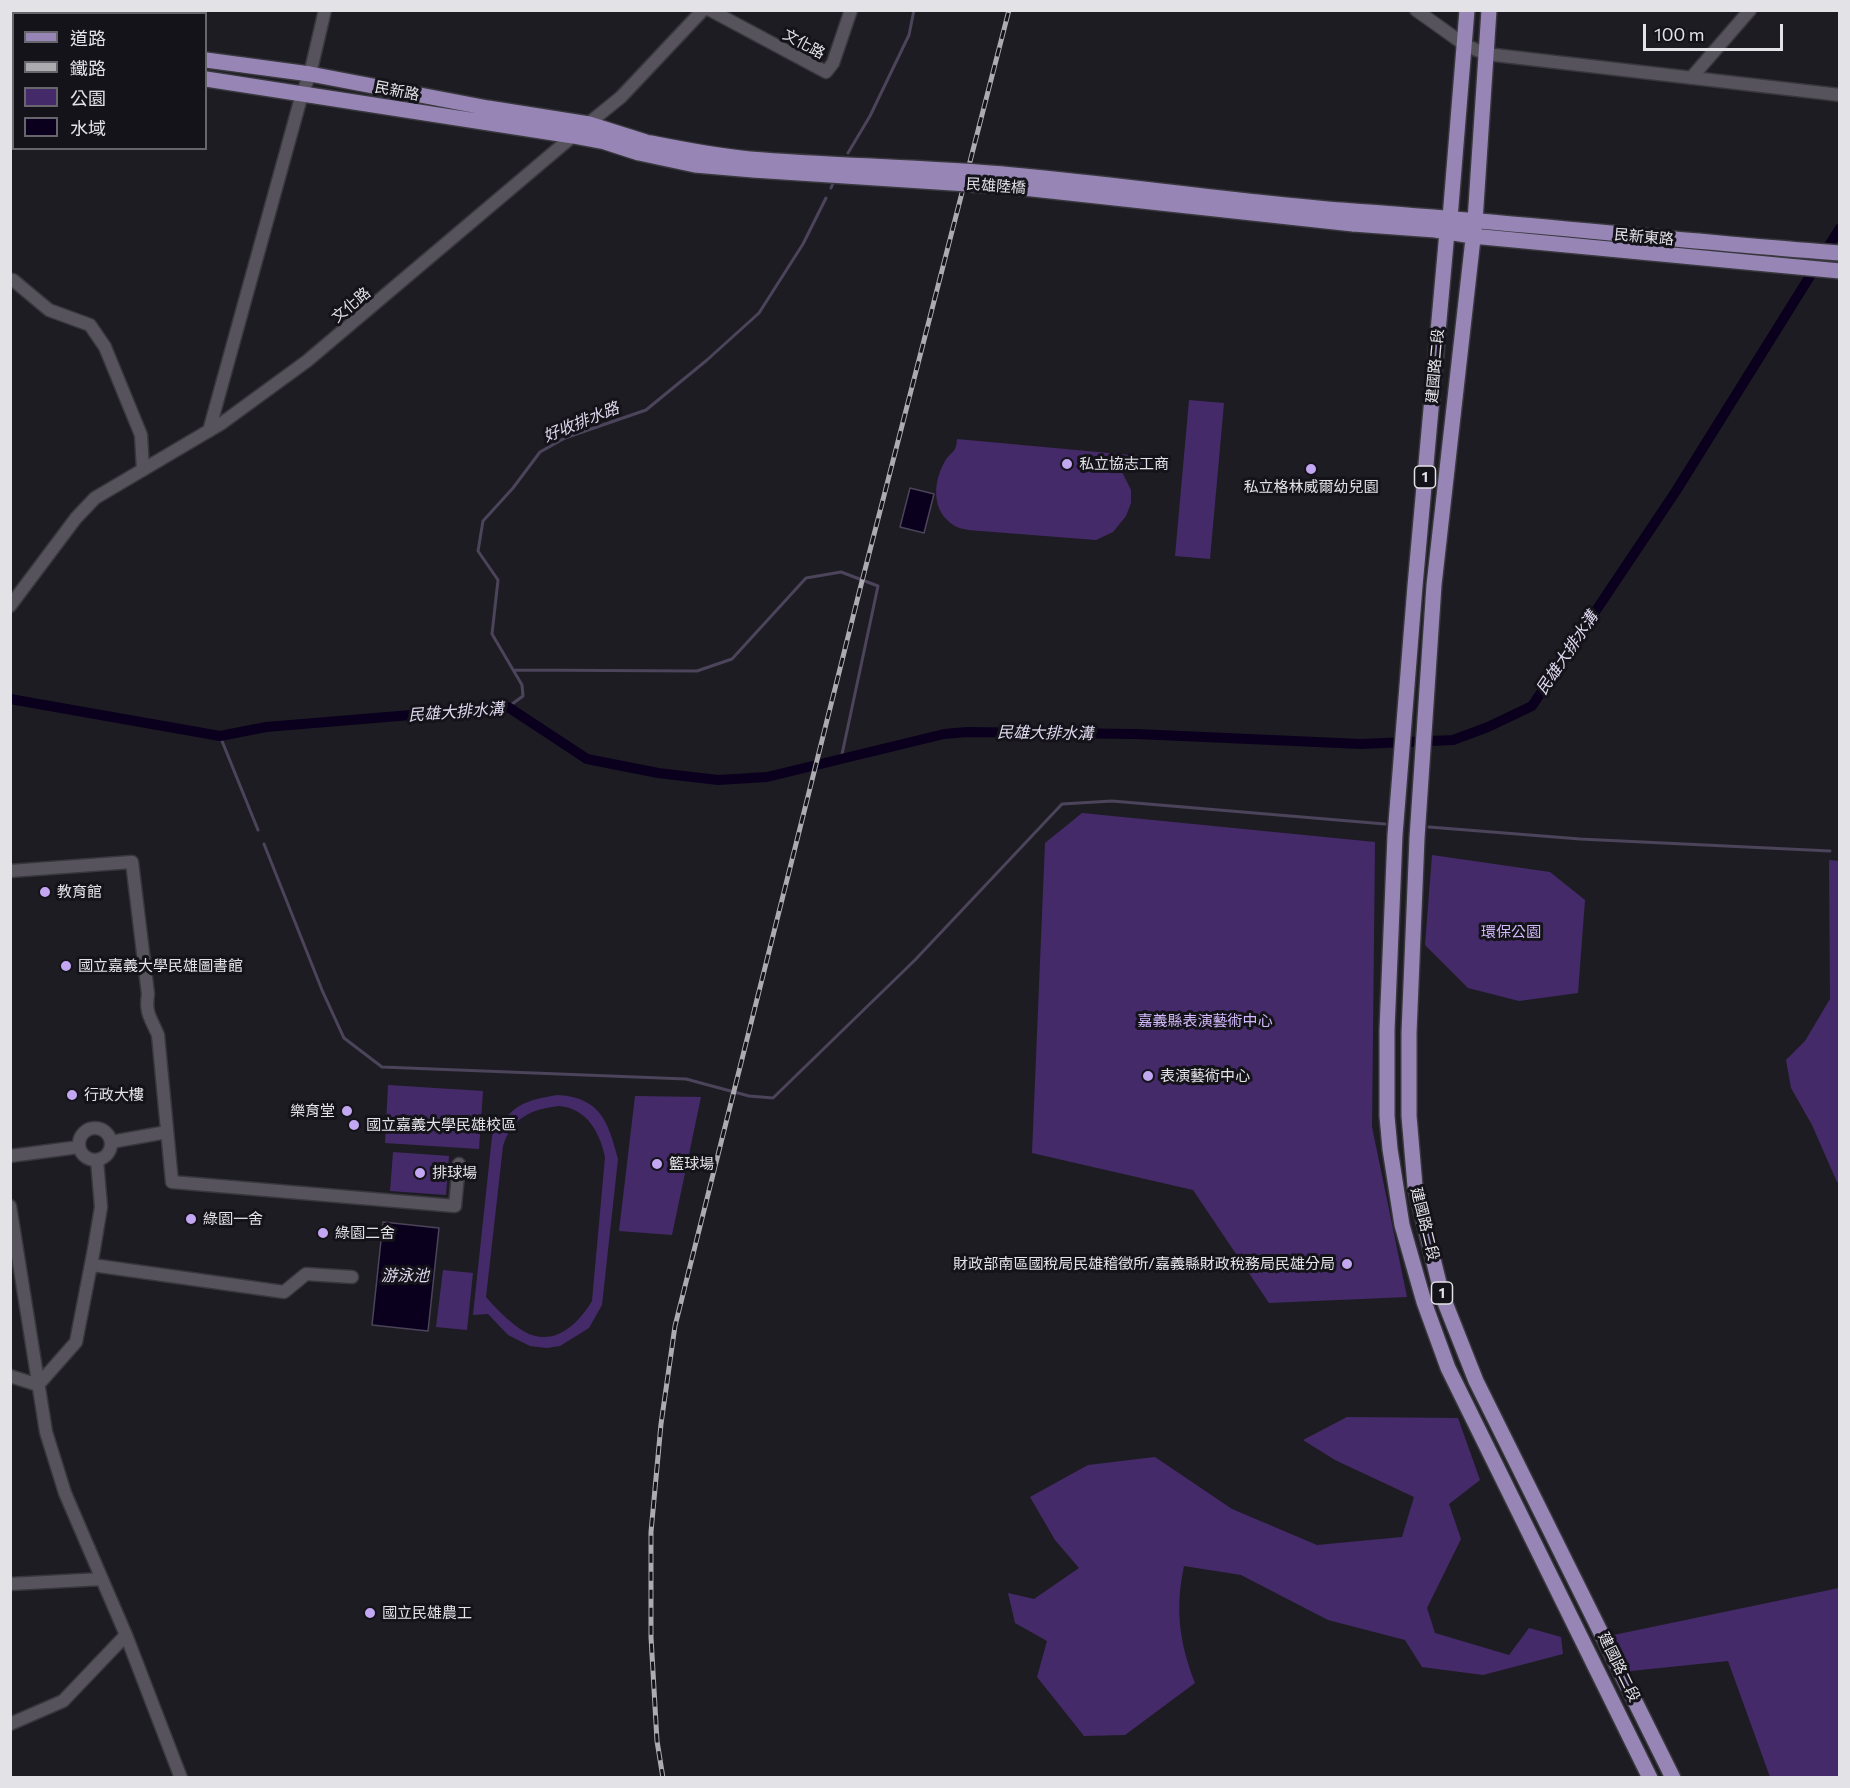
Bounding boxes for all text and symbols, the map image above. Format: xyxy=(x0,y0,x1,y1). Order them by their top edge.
legend xyxy=(12,12,207,150)
scale bar xyxy=(1646,12,1786,50)
text: 100 m xyxy=(1654,23,1704,45)
street label: 文化路 xyxy=(780,25,828,63)
text: 道路 xyxy=(70,27,106,49)
text: 鐵路 xyxy=(70,57,106,79)
street label: 民新路 xyxy=(373,78,421,104)
text: 公園 xyxy=(70,87,106,109)
text: 水域 xyxy=(70,117,106,139)
street label: 民雄陸橋 xyxy=(965,175,1027,197)
street label: 民新東路 xyxy=(1613,225,1675,249)
street label: 文化路 xyxy=(328,284,374,326)
street label: 建國路二段 xyxy=(1423,328,1447,404)
water label: 好收排水路 xyxy=(540,398,622,446)
place label: 私立協志工商 xyxy=(1079,455,1169,473)
marker: 私立協志工商 xyxy=(1060,457,1074,471)
marker: 私立格林威爾幼兒園 xyxy=(1304,462,1318,476)
road number: 1 xyxy=(1414,466,1436,488)
place label: 私立格林威爾幼兒園 xyxy=(1244,478,1378,496)
water label: 民雄大排水溝 xyxy=(1532,608,1602,698)
water label: 民雄大排水溝 xyxy=(407,699,505,725)
water label: 民雄大排水溝 xyxy=(997,723,1093,743)
place label: 教育館 xyxy=(57,883,102,901)
marker: 教育館 xyxy=(38,885,52,899)
park label: 環保公園 xyxy=(1481,923,1541,941)
place label: 國立嘉義大學民雄圖書館 xyxy=(78,957,243,975)
marker: 國立嘉義大學民雄圖書館 xyxy=(59,959,73,973)
park label: 嘉義縣表演藝術中心 xyxy=(1138,1012,1272,1030)
place label: 表演藝術中心 xyxy=(1160,1067,1250,1085)
marker: 表演藝術中心 xyxy=(1141,1069,1155,1083)
place label: 行政大樓 xyxy=(84,1086,144,1104)
marker: 行政大樓 xyxy=(65,1088,79,1102)
place label: 樂育堂 xyxy=(290,1102,335,1120)
marker: 樂育堂 xyxy=(340,1104,354,1118)
place label: 國立嘉義大學民雄校區 xyxy=(366,1116,516,1134)
marker: 國立嘉義大學民雄校區 xyxy=(347,1118,361,1132)
place label: 籃球場 xyxy=(669,1155,714,1173)
marker: 籃球場 xyxy=(650,1157,664,1171)
place label: 排球場 xyxy=(432,1164,477,1182)
marker: 排球場 xyxy=(413,1166,427,1180)
street label: 建國路二段 xyxy=(1407,1185,1443,1263)
place label: 綠園一舍 xyxy=(203,1210,263,1228)
marker: 綠園一舍 xyxy=(184,1212,198,1226)
place label: 綠園二舍 xyxy=(335,1224,395,1242)
marker: 綠園二舍 xyxy=(316,1226,330,1240)
place label: 財政部南區國稅局民雄稽徵所/嘉義縣財政稅務局民雄分局 xyxy=(953,1255,1335,1273)
marker: 財政部南區國稅局民雄稽徵所/嘉義縣財政稅務局民雄分局 xyxy=(1340,1257,1354,1271)
water label: 游泳池 xyxy=(381,1266,429,1286)
road number: 1 xyxy=(1432,1282,1452,1304)
place label: 國立民雄農工 xyxy=(382,1604,472,1622)
marker: 國立民雄農工 xyxy=(363,1606,377,1620)
street label: 建國路二段 xyxy=(1594,1629,1644,1705)

